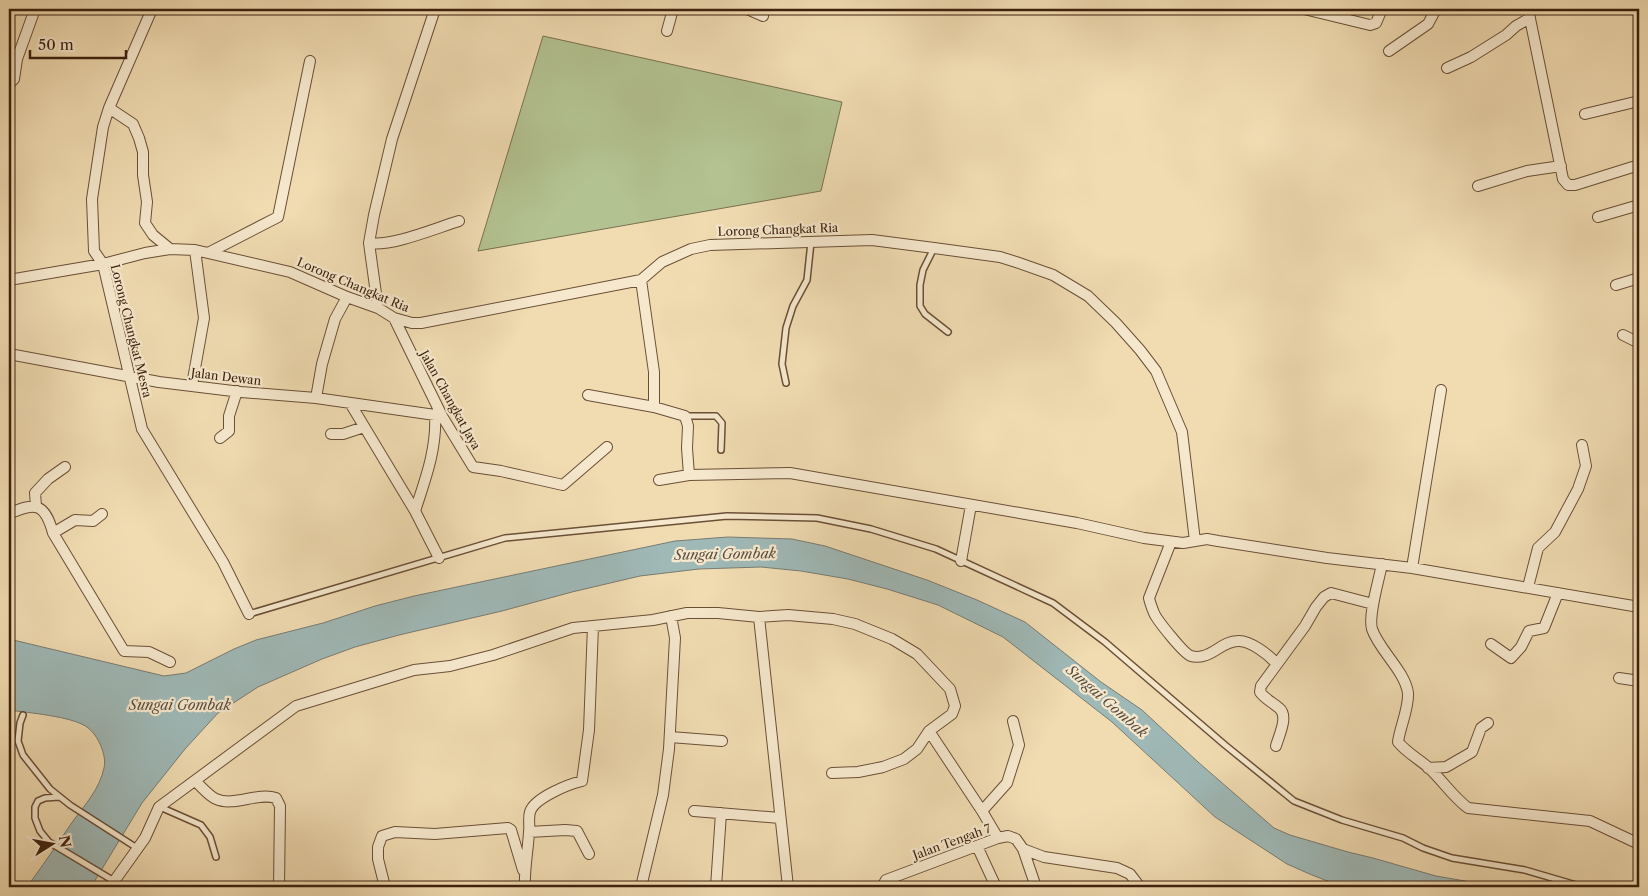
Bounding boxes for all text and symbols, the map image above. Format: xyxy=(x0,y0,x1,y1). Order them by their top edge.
scale bar xyxy=(30,28,126,60)
text: 50 m xyxy=(38,35,74,54)
street label: Lorong Changkat Ria xyxy=(717,220,839,239)
street label: Lorong Changkat Ria xyxy=(295,254,412,315)
street label: Lorong Changkat Mesra xyxy=(108,263,155,400)
street label: Jalan Changkat Jaya xyxy=(416,346,484,453)
street label: Jalan Dewan xyxy=(188,365,263,388)
water label: Sungai Gombak xyxy=(673,544,777,564)
water label: Sungai Gombak xyxy=(1062,660,1152,742)
water label: Sungai Gombak xyxy=(128,696,232,714)
north arrow xyxy=(28,818,78,868)
street label: Jalan Tengah 7 xyxy=(909,820,993,863)
text: N xyxy=(55,834,75,849)

